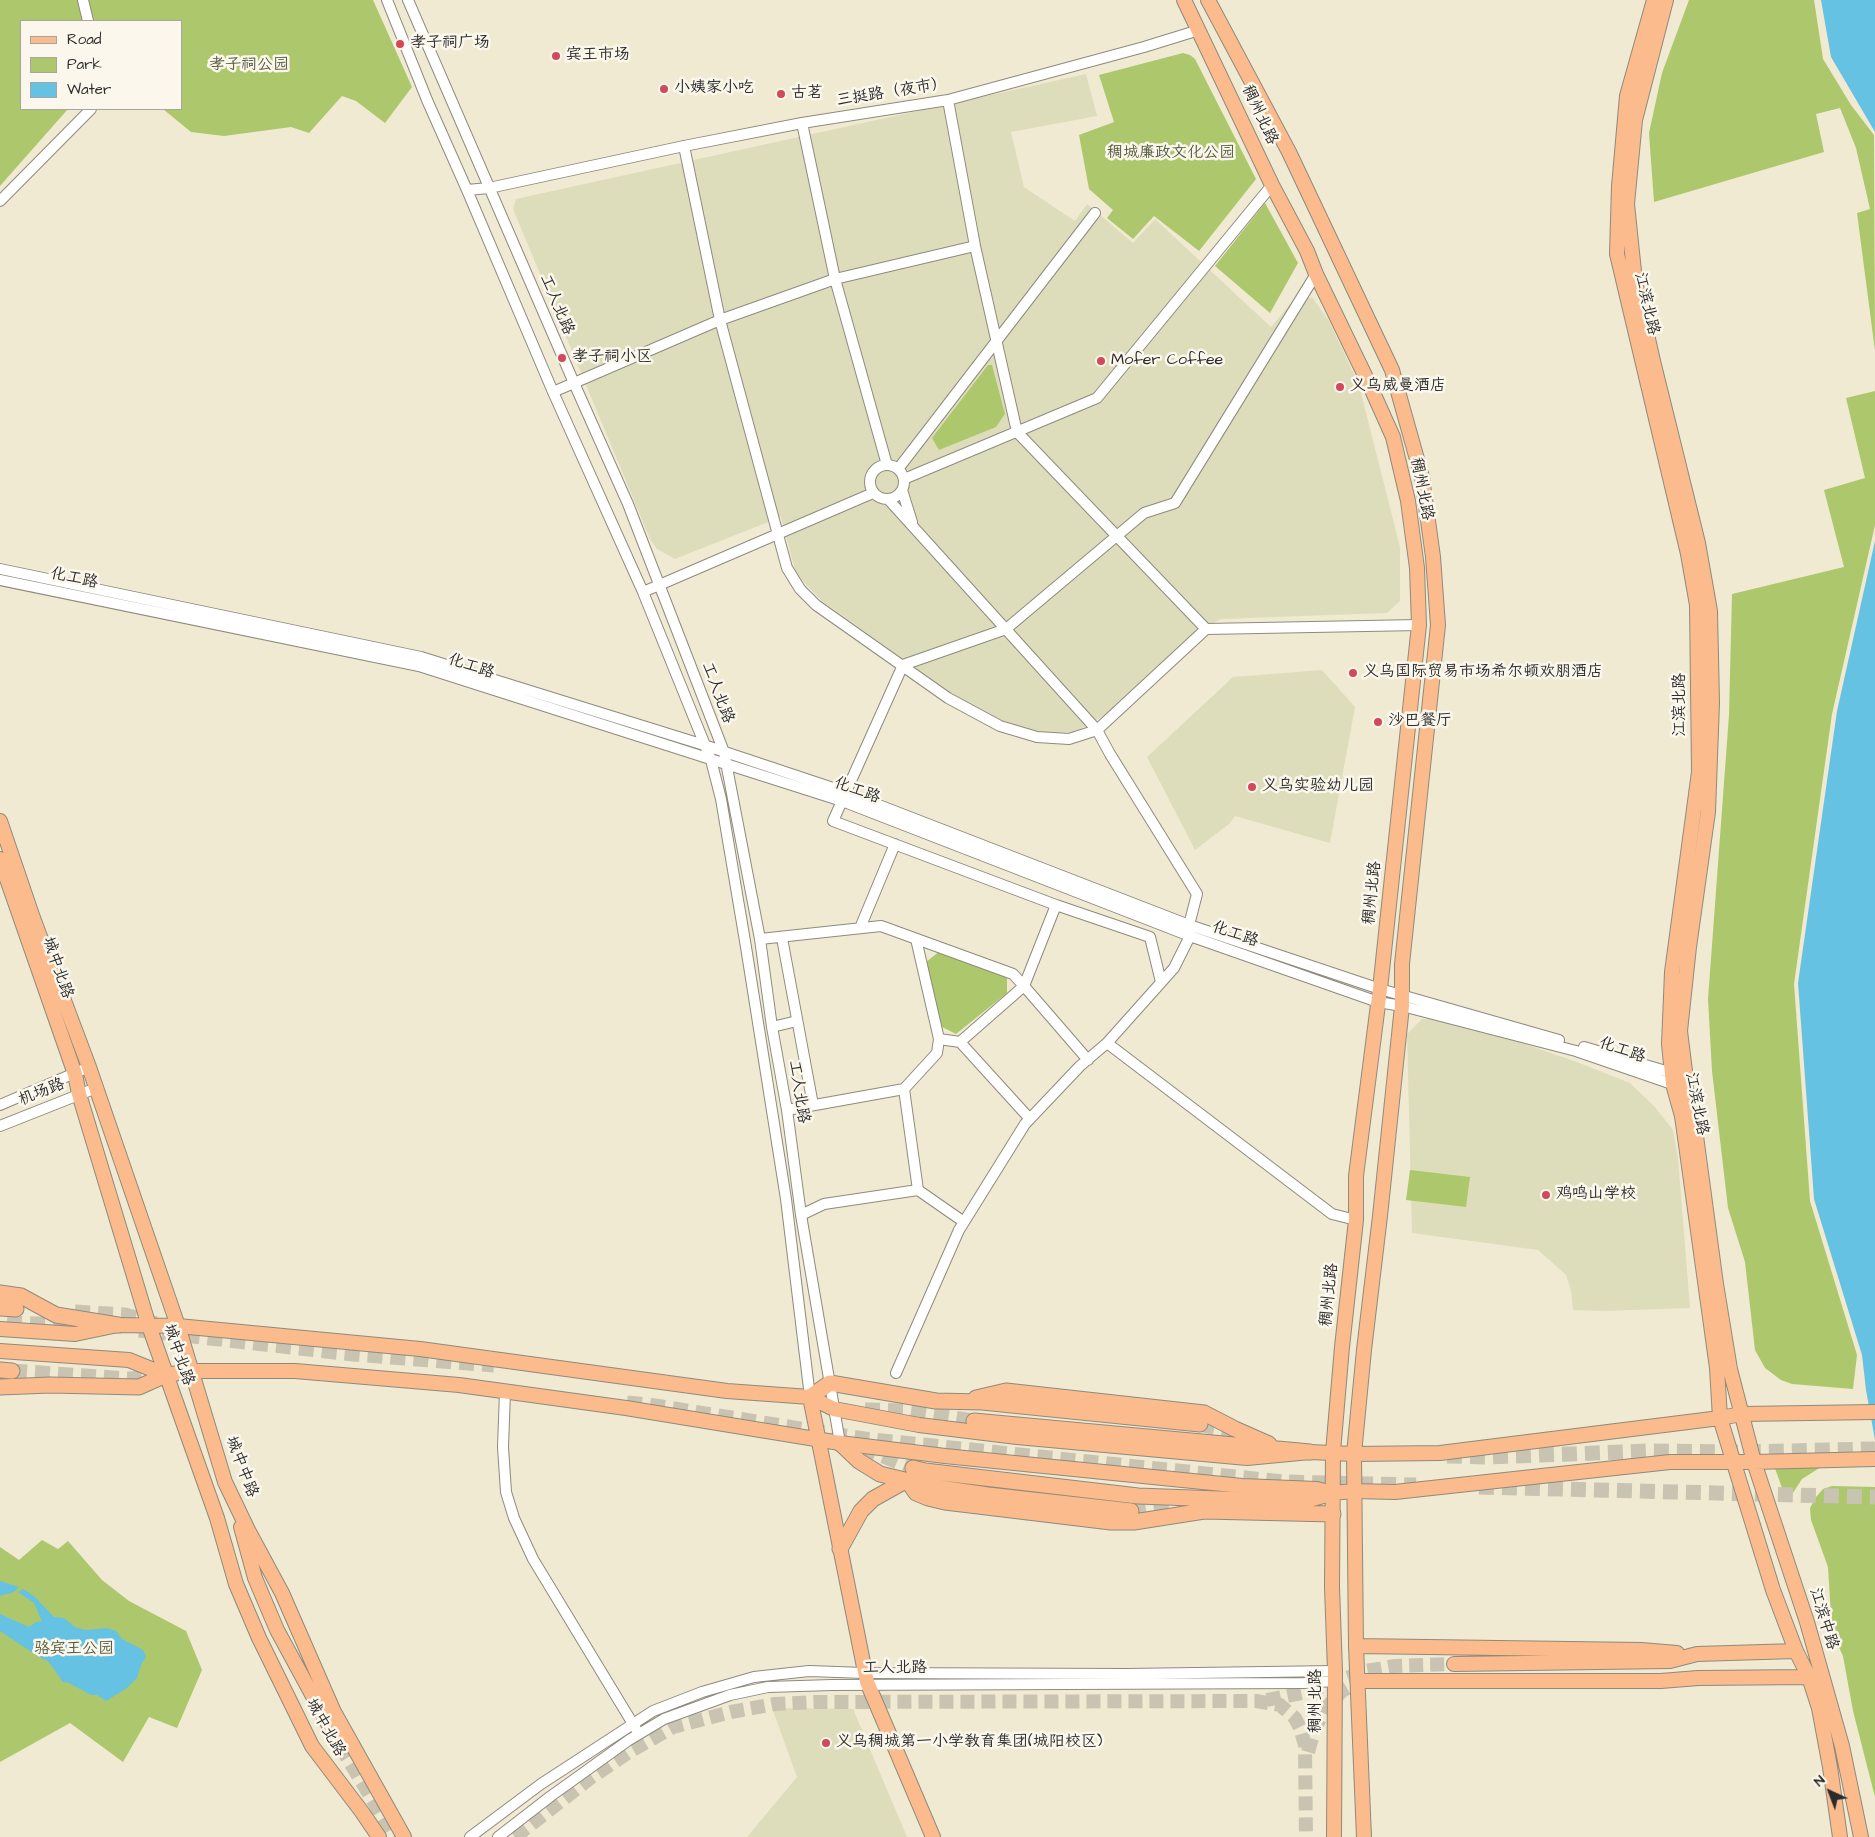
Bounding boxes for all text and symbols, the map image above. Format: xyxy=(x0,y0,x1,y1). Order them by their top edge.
legend xyxy=(20,20,182,110)
text: Road xyxy=(67,29,101,50)
place label: 孝子祠广场 xyxy=(410,34,490,54)
marker: 孝子祠广场 xyxy=(394,38,406,50)
place label: 宾王市场 xyxy=(566,46,630,66)
marker: 宾王市场 xyxy=(550,50,562,62)
text: Park xyxy=(67,54,102,75)
park label: 孝子祠公园 xyxy=(209,56,289,76)
street label: 三挺路（夜市） xyxy=(835,75,949,111)
text: Water xyxy=(67,79,111,100)
place label: 小姨家小吃 xyxy=(674,79,754,99)
street label: 稠州北路 xyxy=(1237,82,1281,148)
marker: 小姨家小吃 xyxy=(658,83,670,95)
place label: 古茗 xyxy=(791,84,823,104)
marker: 古茗 xyxy=(775,88,787,100)
park label: 稠城廉政文化公园 xyxy=(1107,144,1235,164)
street label: 江滨北路 xyxy=(1629,271,1663,337)
street label: 工人北路 xyxy=(535,272,577,338)
place label: 孝子祠小区 xyxy=(572,348,652,368)
place label: Mofer Coffee xyxy=(1111,351,1223,371)
marker: 孝子祠小区 xyxy=(556,352,568,364)
marker: Mofer Coffee xyxy=(1095,355,1107,367)
place label: 义乌威曼酒店 xyxy=(1350,377,1446,397)
marker: 义乌威曼酒店 xyxy=(1334,381,1346,393)
street label: 稠州北路 xyxy=(1405,456,1437,522)
street label: 化工路 xyxy=(49,565,99,593)
street label: 化工路 xyxy=(445,650,497,684)
street label: 工人北路 xyxy=(697,660,737,726)
place label: 义乌国际贸易市场希尔顿欢朋酒店 xyxy=(1363,663,1603,683)
marker: 义乌国际贸易市场希尔顿欢朋酒店 xyxy=(1347,667,1359,679)
street label: 江滨北路 xyxy=(1671,673,1691,737)
place label: 沙巴餐厅 xyxy=(1388,712,1452,732)
marker: 沙巴餐厅 xyxy=(1372,716,1384,728)
street label: 化工路 xyxy=(831,774,883,808)
place label: 义乌实验幼儿园 xyxy=(1262,777,1374,797)
marker: 义乌实验幼儿园 xyxy=(1246,781,1258,793)
street label: 稠州北路 xyxy=(1360,860,1386,926)
street label: 化工路 xyxy=(1209,918,1261,952)
street label: 城中北路 xyxy=(38,935,76,1001)
street label: 化工路 xyxy=(1596,1034,1648,1068)
street label: 工人北路 xyxy=(784,1059,812,1125)
street label: 江滨北路 xyxy=(1680,1071,1712,1137)
street label: 机场路 xyxy=(16,1075,68,1111)
place label: 鸡鸣山学校 xyxy=(1556,1185,1636,1205)
marker: 鸡鸣山学校 xyxy=(1540,1189,1552,1201)
street label: 稠州北路 xyxy=(1317,1262,1343,1328)
street label: 城中北路 xyxy=(159,1322,197,1388)
street label: 城中中路 xyxy=(221,1434,261,1500)
street label: 江滨中路 xyxy=(1804,1586,1842,1652)
park label: 骆宾王公园 xyxy=(34,1640,114,1660)
street label: 工人北路 xyxy=(863,1659,927,1679)
street label: 稠州北路 xyxy=(1307,1669,1327,1733)
street label: 城中北路 xyxy=(301,1695,349,1761)
place label: 义乌稠城第一小学教育集团(城阳校区) xyxy=(836,1733,1102,1753)
marker: 义乌稠城第一小学教育集团(城阳校区) xyxy=(820,1737,832,1749)
north arrow xyxy=(1805,1767,1855,1817)
text: N xyxy=(1810,1771,1830,1791)

